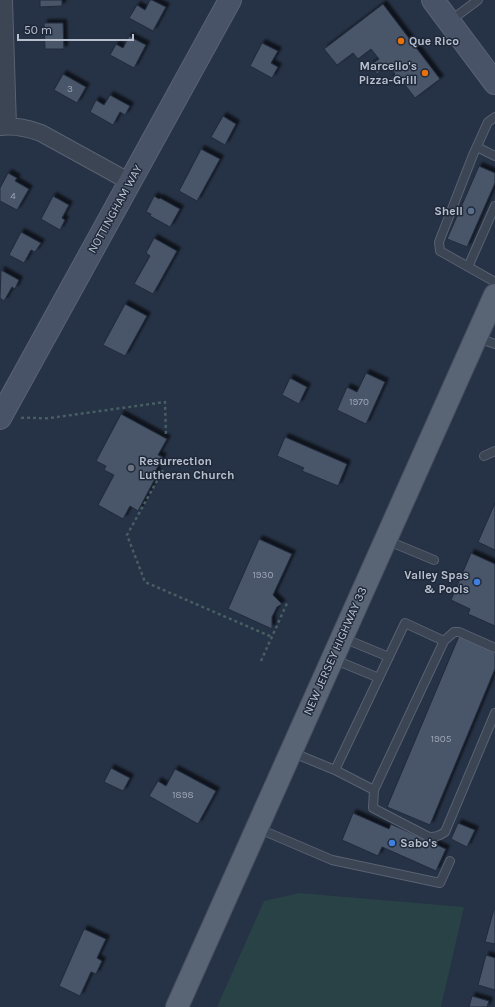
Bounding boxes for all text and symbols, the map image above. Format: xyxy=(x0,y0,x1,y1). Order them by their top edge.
scale bar xyxy=(18,16,133,42)
text: 50 m xyxy=(24,23,52,37)
place label: Que Rico xyxy=(409,34,459,48)
marker: Que Rico xyxy=(396,36,406,46)
place label: Marcello's Pizza-Grill xyxy=(359,59,417,87)
marker: Marcello's Pizza-Grill xyxy=(420,68,430,78)
house number: 3 xyxy=(67,83,73,95)
street label: NOTTINGHAM WAY xyxy=(85,162,145,256)
house number: 4 xyxy=(10,190,16,202)
place label: Shell xyxy=(434,204,463,218)
marker: Shell xyxy=(466,206,476,216)
house number: 1970 xyxy=(349,396,369,408)
place label: Resurrection Lutheran Church xyxy=(139,454,234,482)
marker: Resurrection Lutheran Church xyxy=(126,463,136,473)
place label: Valley Spas & Pools xyxy=(404,568,469,596)
house number: 1930 xyxy=(253,569,274,581)
marker: Valley Spas & Pools xyxy=(472,577,482,587)
street label: NEW JERSEY HIGHWAY 33 xyxy=(300,585,370,717)
house number: 1905 xyxy=(431,733,452,745)
house number: 1898 xyxy=(172,789,194,801)
place label: Sabo's xyxy=(400,836,437,850)
marker: Sabo's xyxy=(387,838,397,848)

